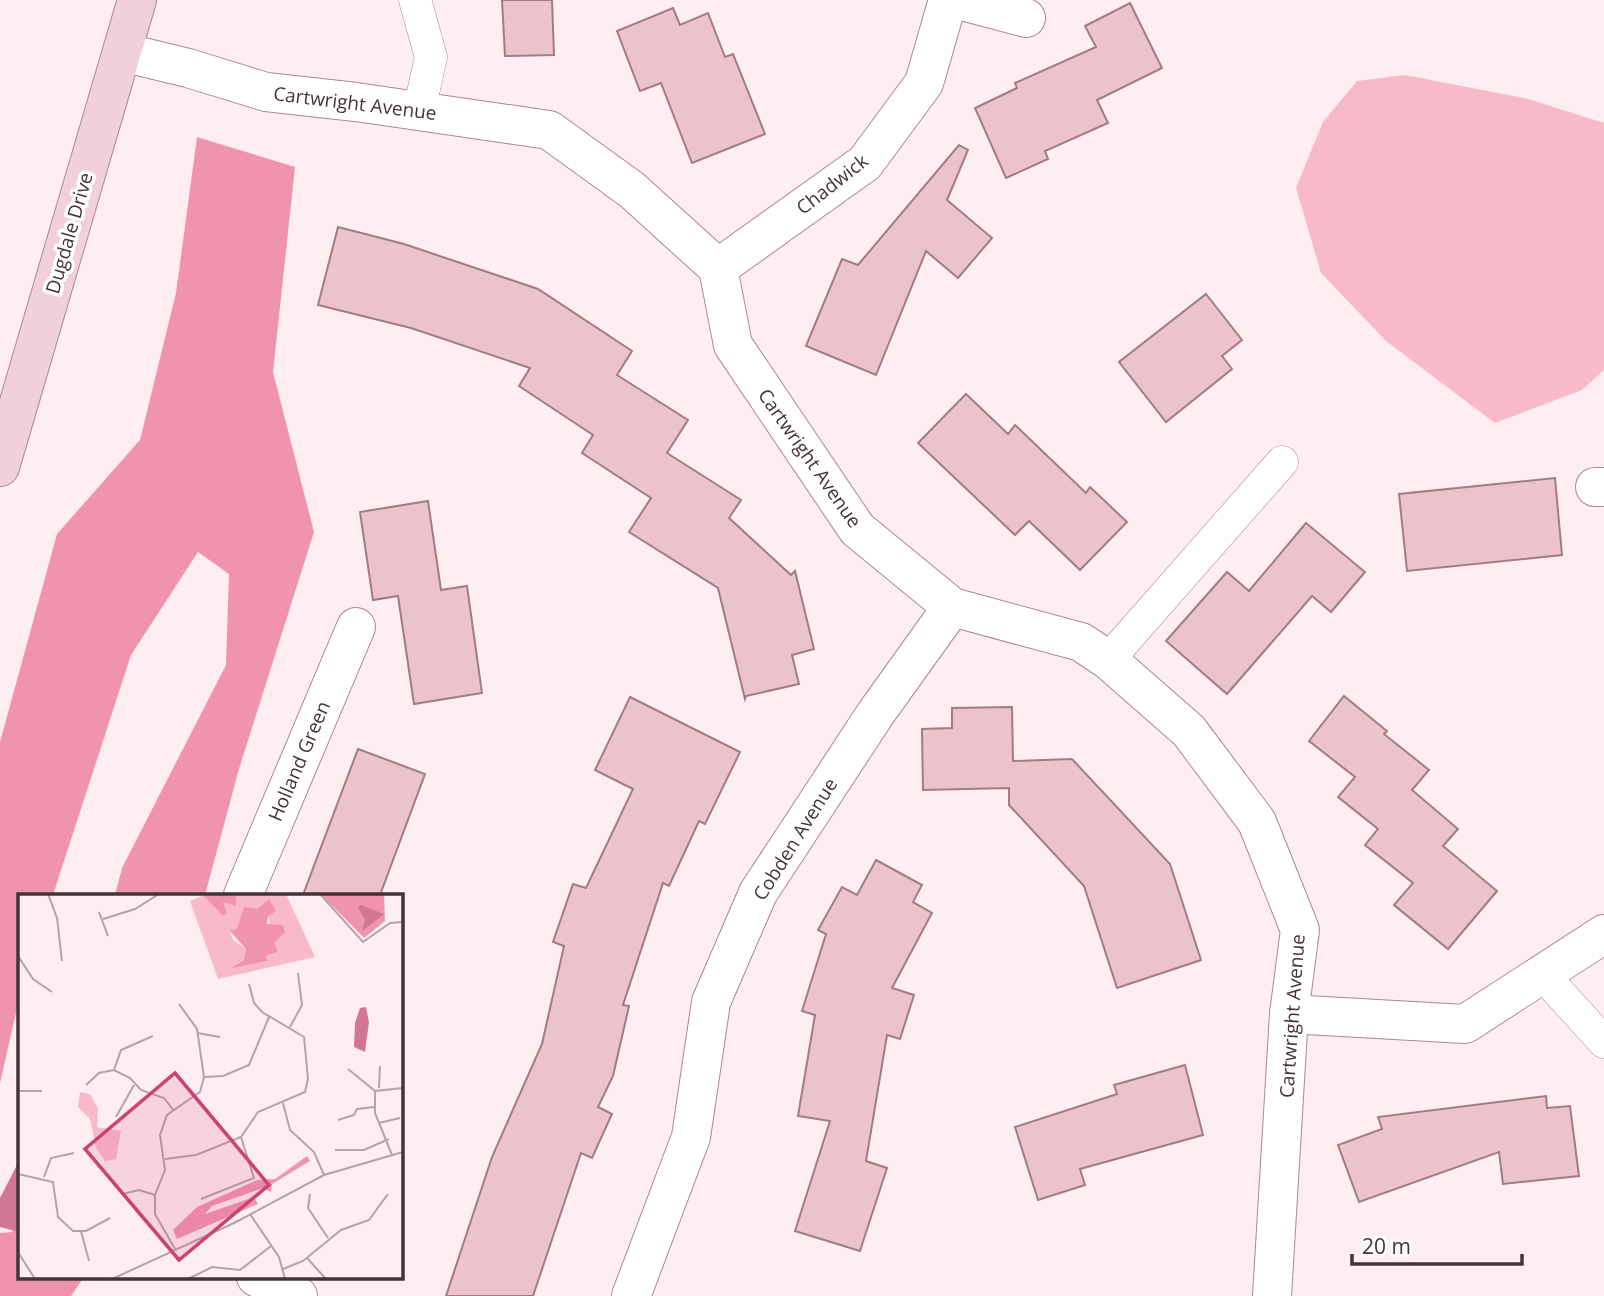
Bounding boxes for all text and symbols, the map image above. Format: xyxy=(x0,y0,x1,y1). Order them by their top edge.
street label: Cartwright Avenue xyxy=(272,80,438,126)
street label: Chadwick xyxy=(791,148,873,220)
street label: Dugdale Drive xyxy=(39,169,99,297)
street label: Cartwright Avenue xyxy=(752,383,868,533)
street label: Holland Green xyxy=(262,697,336,825)
street label: Cobden Avenue xyxy=(747,773,843,905)
inset map xyxy=(18,894,402,1278)
street label: Cartwright Avenue xyxy=(1273,933,1311,1099)
scale bar xyxy=(1352,1222,1522,1266)
text: 20 m xyxy=(1362,1232,1411,1260)

